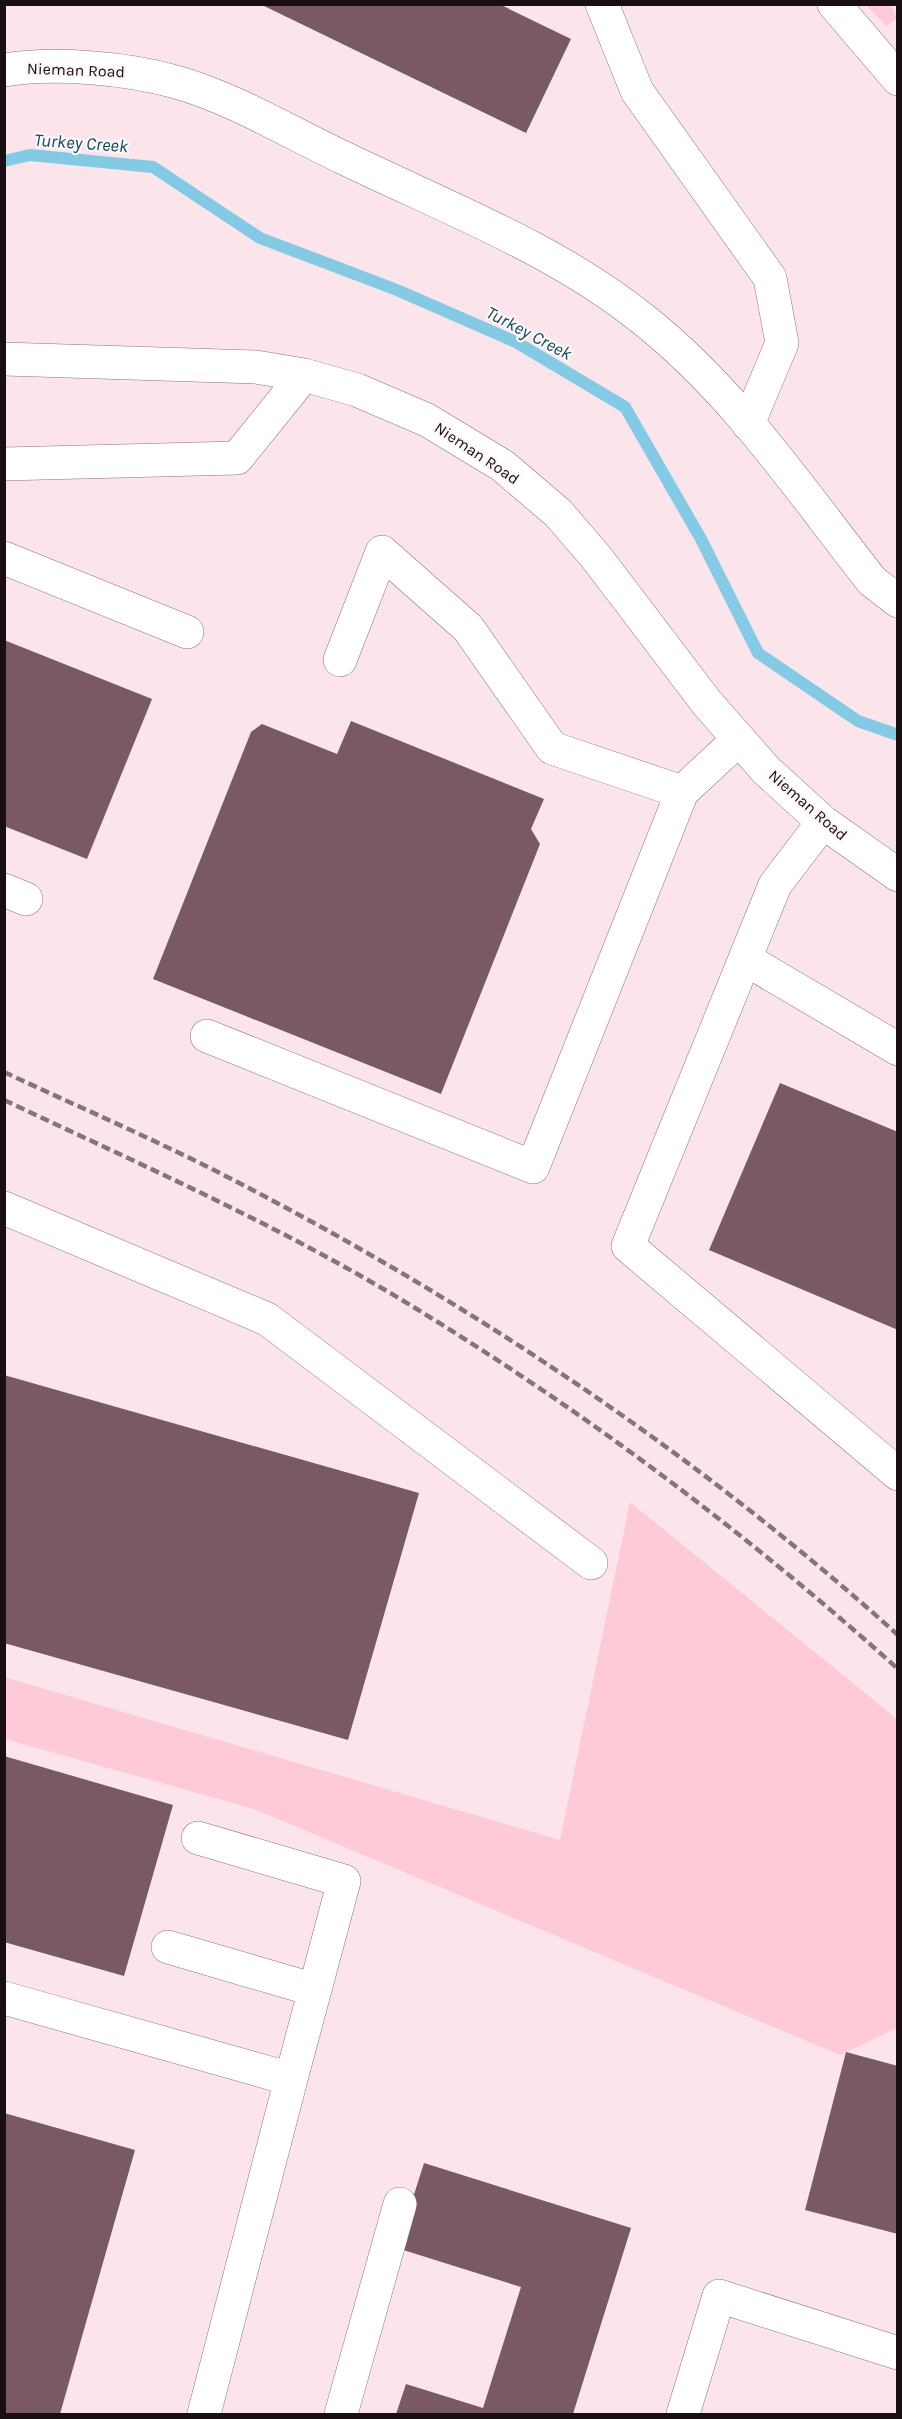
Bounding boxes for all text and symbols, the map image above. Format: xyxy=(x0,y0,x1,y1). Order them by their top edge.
street label: Nieman Road xyxy=(27,59,125,81)
water label: Turkey Creek xyxy=(33,129,130,157)
water label: Turkey Creek xyxy=(482,301,576,365)
street label: Nieman Road xyxy=(431,418,523,488)
street label: Nieman Road xyxy=(765,766,851,844)

